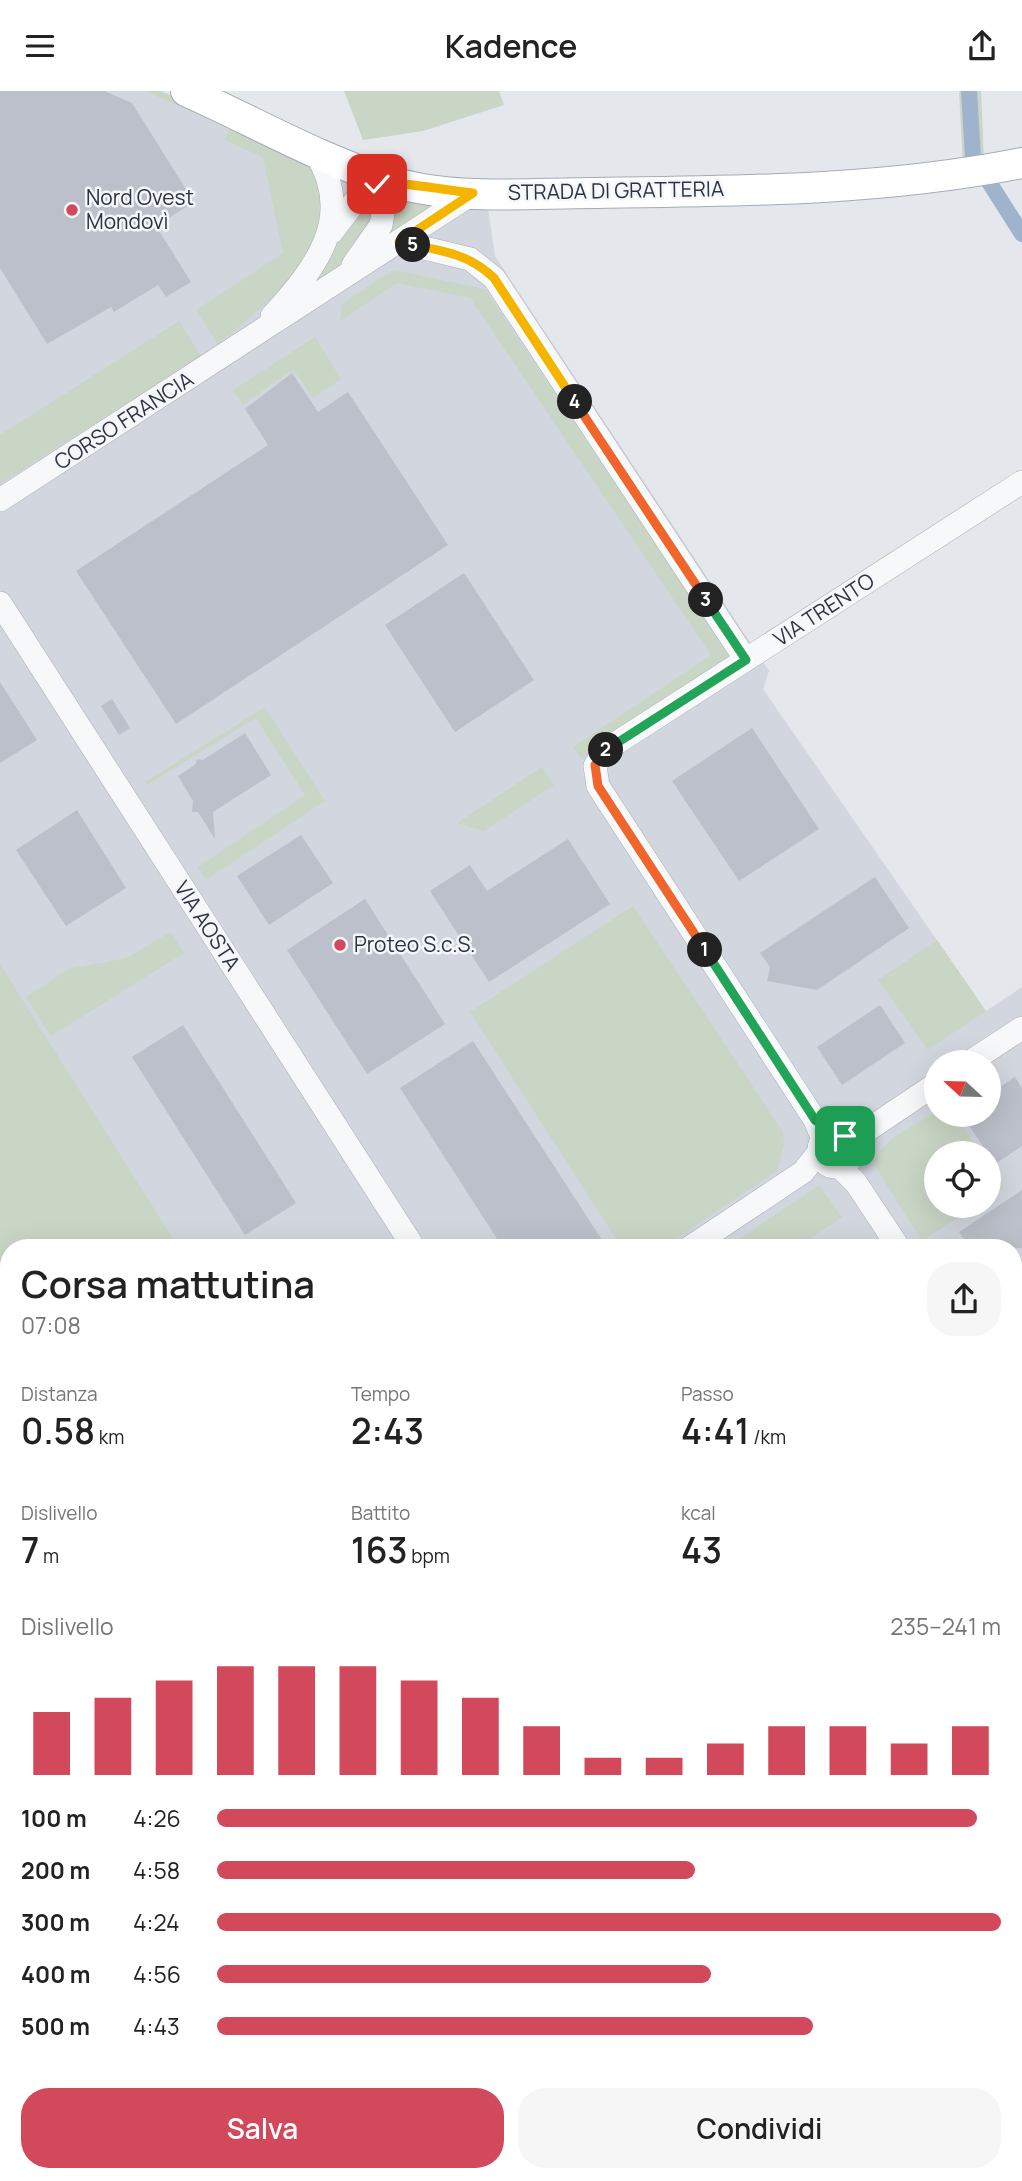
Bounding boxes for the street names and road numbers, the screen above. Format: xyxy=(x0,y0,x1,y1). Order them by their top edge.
street label: STRADA DI GRATTERIA xyxy=(508,174,724,206)
street label: CORSO FRANCIA xyxy=(49,365,198,476)
street label: VIA TRENTO xyxy=(768,566,879,652)
street label: VIA AOSTA xyxy=(168,875,247,976)

